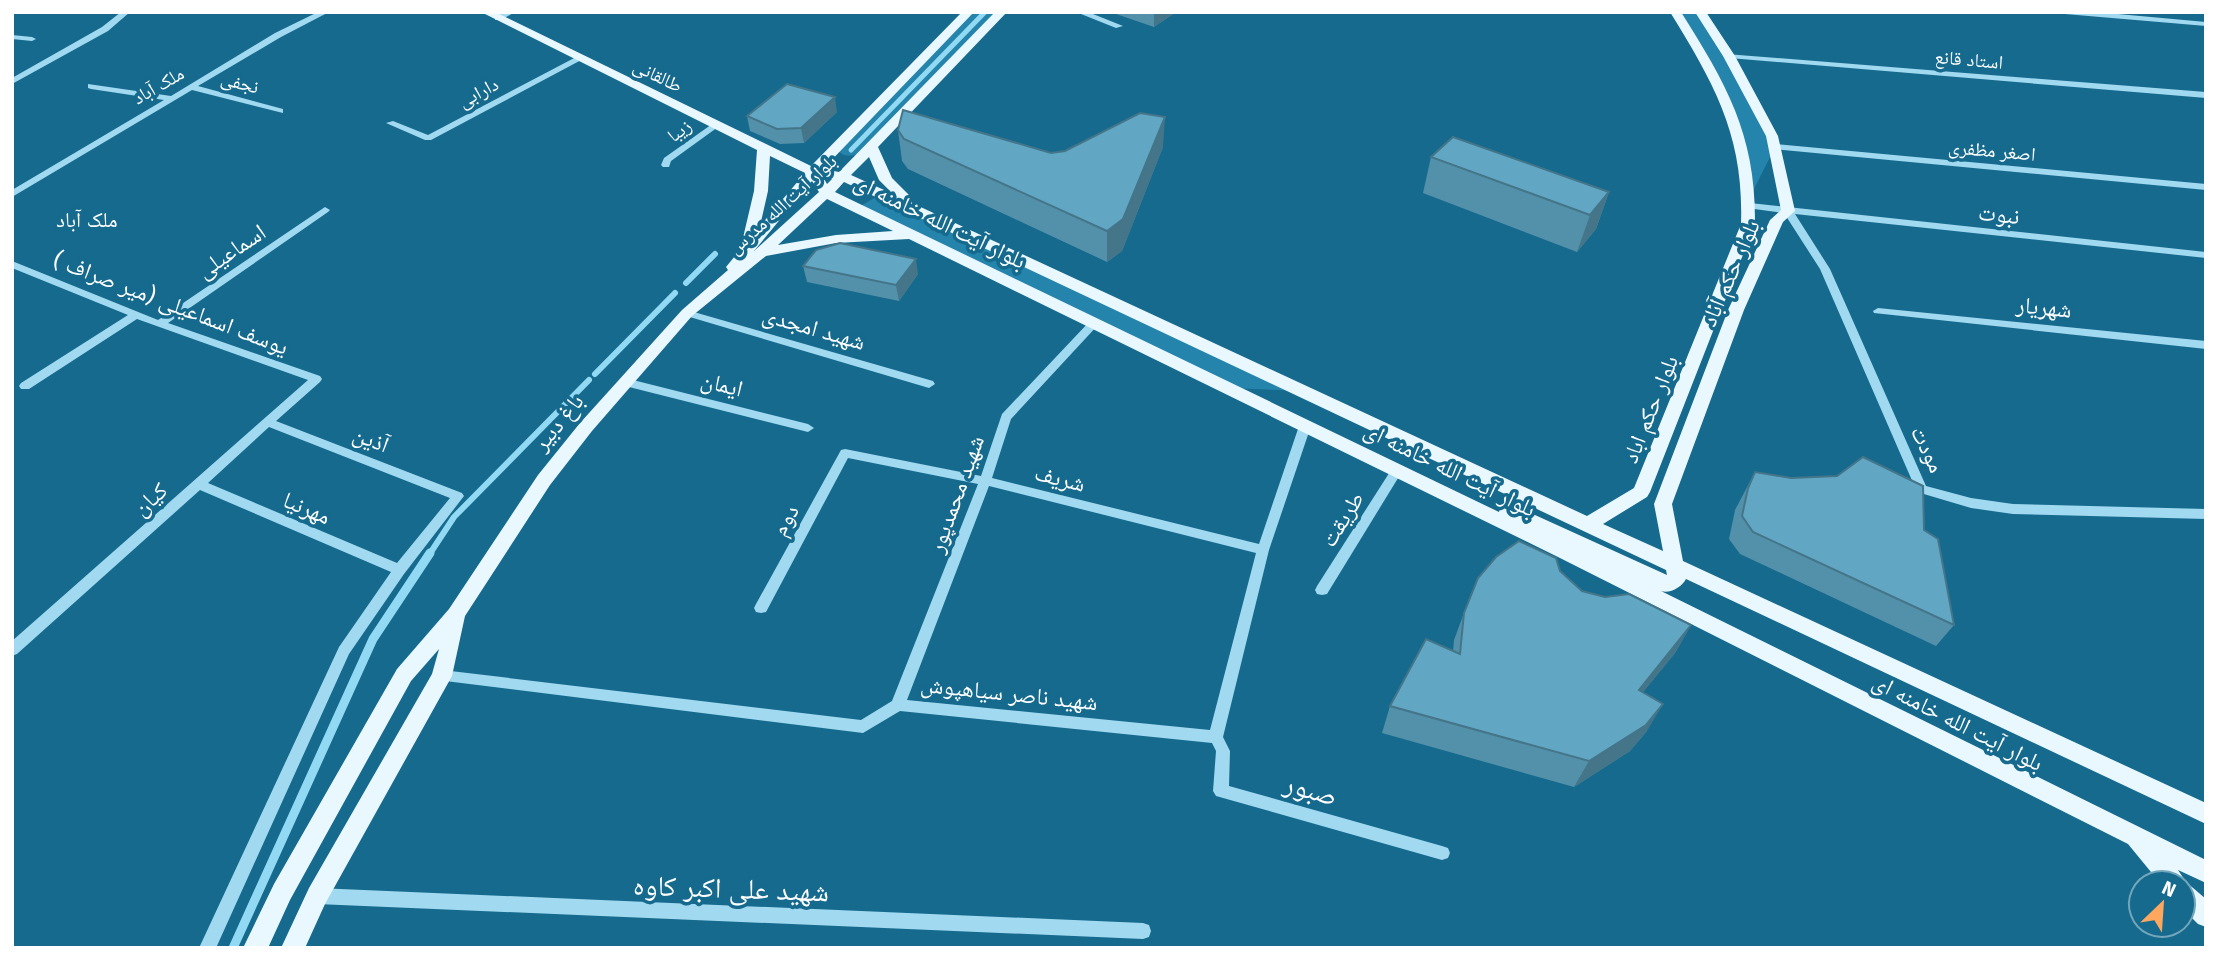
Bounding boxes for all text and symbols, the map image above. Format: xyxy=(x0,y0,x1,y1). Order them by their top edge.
street label: استاد قانع xyxy=(1934,45,2004,75)
street label: طالقانی xyxy=(629,54,686,97)
street label: ملک آباد xyxy=(128,62,188,109)
street label: نجفی xyxy=(218,66,261,99)
street label: دارابی xyxy=(454,72,503,113)
street label: زیبا xyxy=(663,114,696,147)
street label: اصغر مظفری xyxy=(1947,135,2037,166)
street label: بلوار آیت الله مدرس xyxy=(723,150,841,259)
street label: بلوار آیت الله خامنه ای xyxy=(849,167,1031,275)
street label: نبوت xyxy=(1977,198,2021,230)
district label: ملک آباد xyxy=(56,207,118,233)
street label: بلوار حکم آباد xyxy=(1694,215,1768,331)
street label: اسماعیلی xyxy=(191,218,271,284)
street label: یوسف اسماعیلی (میر صراف ) xyxy=(50,245,292,361)
street label: شهریار xyxy=(2014,290,2073,324)
street label: شهید امجدی xyxy=(759,300,869,356)
street label: بلوار حکم اباد xyxy=(1616,351,1686,468)
street label: ایمان xyxy=(698,365,746,403)
street label: باغ دبیر xyxy=(526,388,590,458)
street label: بلوار آیت الله خامنه ای xyxy=(1359,415,1541,523)
street label: آذین xyxy=(349,419,394,459)
street label: مودت xyxy=(1905,421,1951,477)
street label: شهید محمدپور xyxy=(921,431,990,558)
street label: شریف xyxy=(1032,458,1088,498)
street label: کیان xyxy=(127,476,173,522)
street label: مهرنیا xyxy=(279,486,335,530)
street label: طریقت xyxy=(1314,486,1370,552)
street label: دوم xyxy=(765,499,807,542)
street label: بلوار آیت الله خامنه ای xyxy=(1868,667,2048,777)
street label: شهید ناصر سیاهپوش xyxy=(919,670,1099,716)
street label: صبور xyxy=(1279,766,1341,813)
street label: شهید علی اکبر کاوه xyxy=(632,869,829,909)
north arrow xyxy=(2127,869,2197,939)
text: N xyxy=(2158,876,2180,902)

